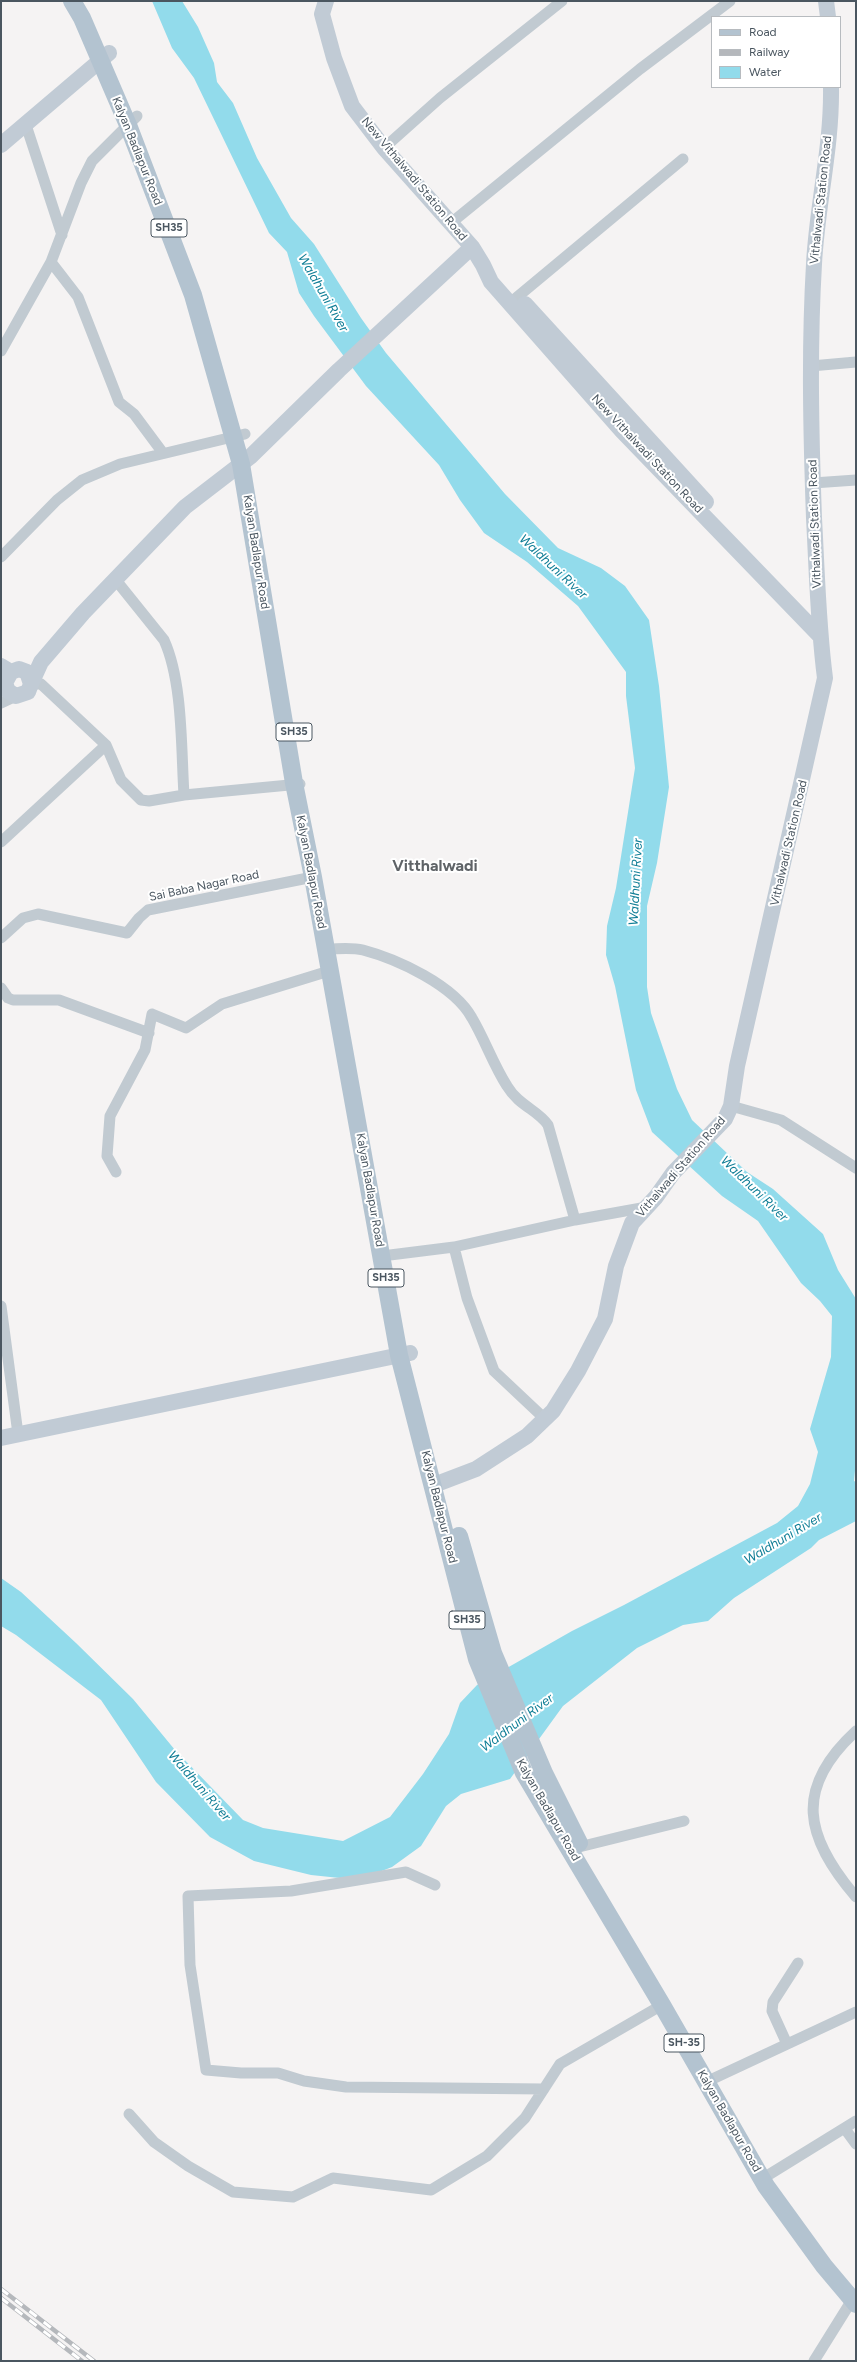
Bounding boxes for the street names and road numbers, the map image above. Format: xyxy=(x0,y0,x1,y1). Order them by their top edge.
street label: Kalyan Badlapur Road xyxy=(109,95,165,207)
street label: New Vithalwadi Station Road xyxy=(358,114,470,244)
street label: Vithalwadi Station Road xyxy=(807,135,835,265)
road number: SH35 xyxy=(151,219,187,237)
street label: New Vithalwadi Station Road xyxy=(588,392,706,516)
street label: Vithalwadi Station Road xyxy=(806,459,824,589)
street label: Kalyan Badlapur Road xyxy=(240,494,272,610)
road number: SH35 xyxy=(276,723,312,741)
street label: Vithalwadi Station Road xyxy=(767,779,811,907)
street label: Kalyan Badlapur Road xyxy=(293,814,329,930)
street label: Sai Baba Nagar Road xyxy=(148,867,260,905)
street label: Vithalwadi Station Road xyxy=(633,1114,729,1220)
street label: Kalyan Badlapur Road xyxy=(353,1132,387,1248)
road number: SH35 xyxy=(368,1269,404,1287)
street label: Kalyan Badlapur Road xyxy=(418,1449,460,1565)
road number: SH35 xyxy=(449,1611,485,1629)
street label: Kalyan Badlapur Road xyxy=(513,1756,583,1864)
road number: SH-35 xyxy=(664,2034,704,2052)
street label: Kalyan Badlapur Road xyxy=(694,2067,764,2175)

